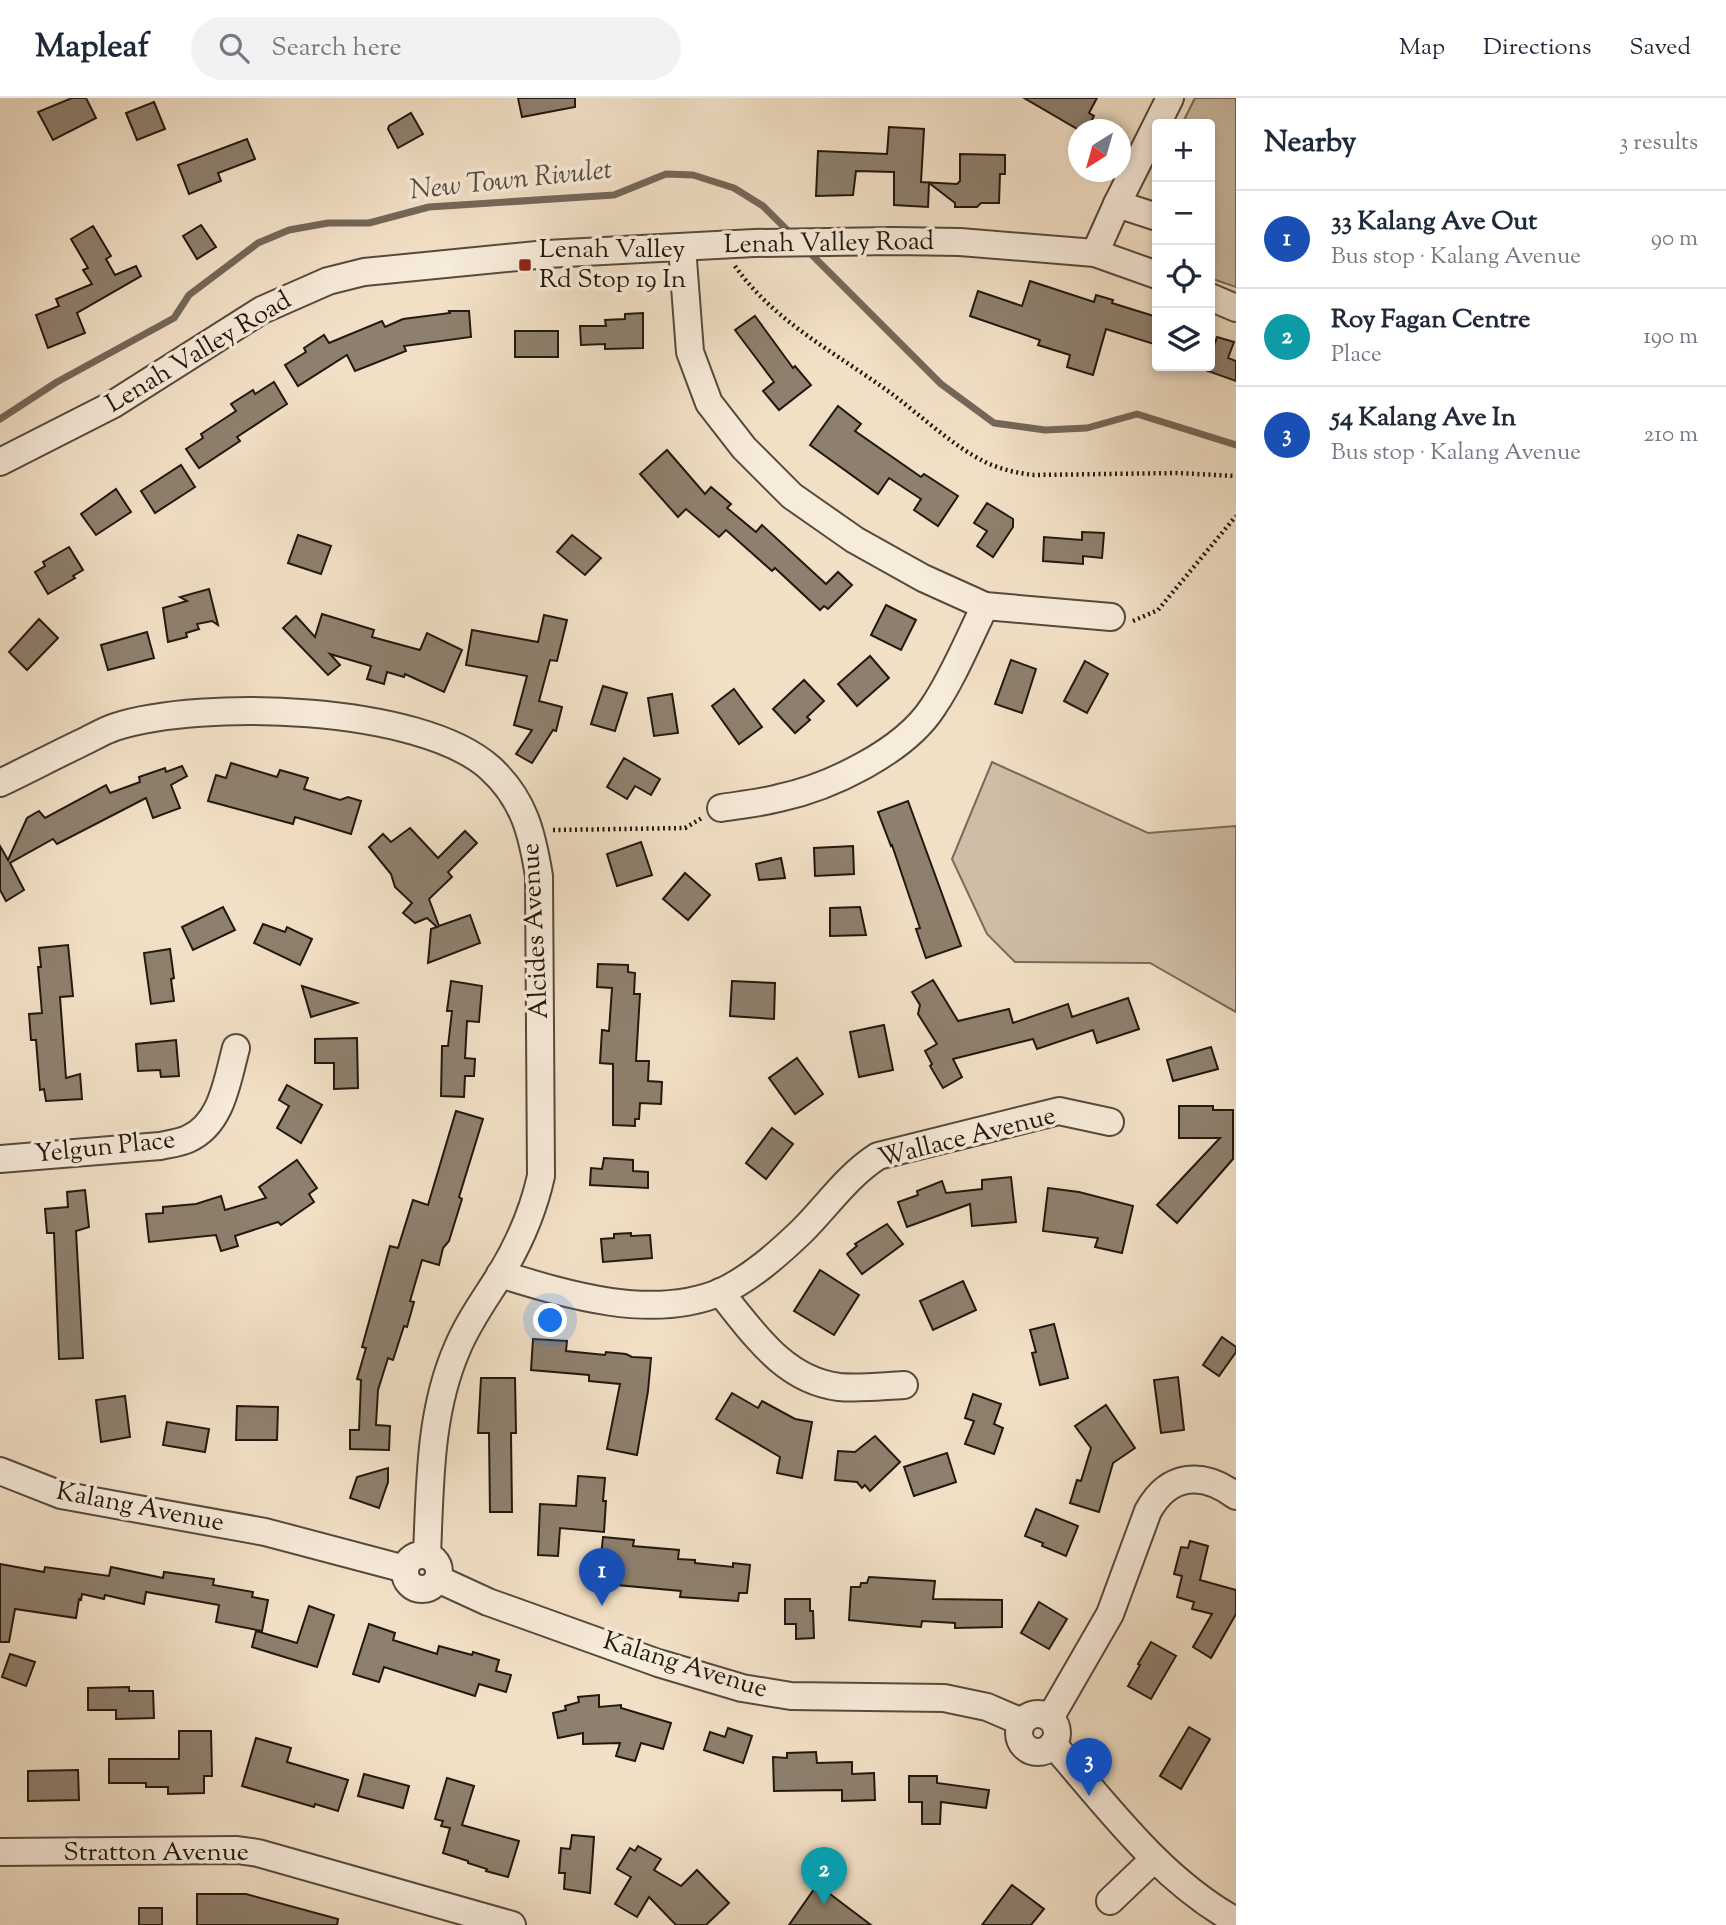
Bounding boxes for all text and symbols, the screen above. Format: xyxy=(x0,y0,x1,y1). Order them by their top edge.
search box xyxy=(191,17,681,80)
text: Mapleaf xyxy=(35,24,149,72)
icon: search xyxy=(215,29,253,67)
text: Search here xyxy=(271,30,402,67)
text: Map xyxy=(1399,31,1445,65)
text: Directions xyxy=(1483,31,1591,65)
text: Saved xyxy=(1629,31,1691,65)
north arrow xyxy=(1068,119,1131,182)
map controls xyxy=(1152,119,1215,371)
button: + xyxy=(1152,119,1215,182)
text: Nearby xyxy=(1264,122,1356,165)
text: 3 results xyxy=(1619,127,1698,160)
water label: New Town Rivulet xyxy=(408,150,614,212)
button: − xyxy=(1152,182,1215,245)
text: 33 Kalang Ave Out xyxy=(1331,204,1537,241)
text: 1 xyxy=(1283,223,1291,256)
text: 90 m xyxy=(1651,223,1698,256)
street label: Lenah Valley Road xyxy=(724,224,935,264)
place label: Lenah Valley Rd Stop 19 In xyxy=(539,232,686,299)
text: Bus stop · Kalang Avenue xyxy=(1331,241,1581,274)
button: locate xyxy=(1152,245,1215,308)
marker: Lenah Valley Rd Stop 19 In xyxy=(517,257,533,273)
street label: Lenah Valley Road xyxy=(99,283,299,423)
text: Roy Fagan Centre xyxy=(1331,302,1530,339)
button: layers xyxy=(1152,308,1215,371)
text: 2 xyxy=(1282,321,1292,354)
text: 190 m xyxy=(1643,321,1698,354)
text: Place xyxy=(1331,339,1382,372)
text: 54 Kalang Ave In xyxy=(1331,400,1516,437)
text: 3 xyxy=(1282,419,1292,452)
text: 210 m xyxy=(1644,419,1698,452)
text: Bus stop · Kalang Avenue xyxy=(1331,437,1581,470)
street label: Alcides Avenue xyxy=(513,842,559,1020)
street label: Wallace Avenue xyxy=(874,1098,1060,1178)
street label: Yelgun Place xyxy=(33,1122,177,1174)
your location xyxy=(533,1303,567,1337)
street label: Kalang Avenue xyxy=(53,1474,227,1542)
pin: 1 xyxy=(579,1548,625,1606)
street label: Kalang Avenue xyxy=(598,1623,772,1709)
pin: 3 xyxy=(1066,1738,1112,1796)
street label: Stratton Avenue xyxy=(63,1835,249,1872)
pin: 2 xyxy=(801,1847,847,1905)

